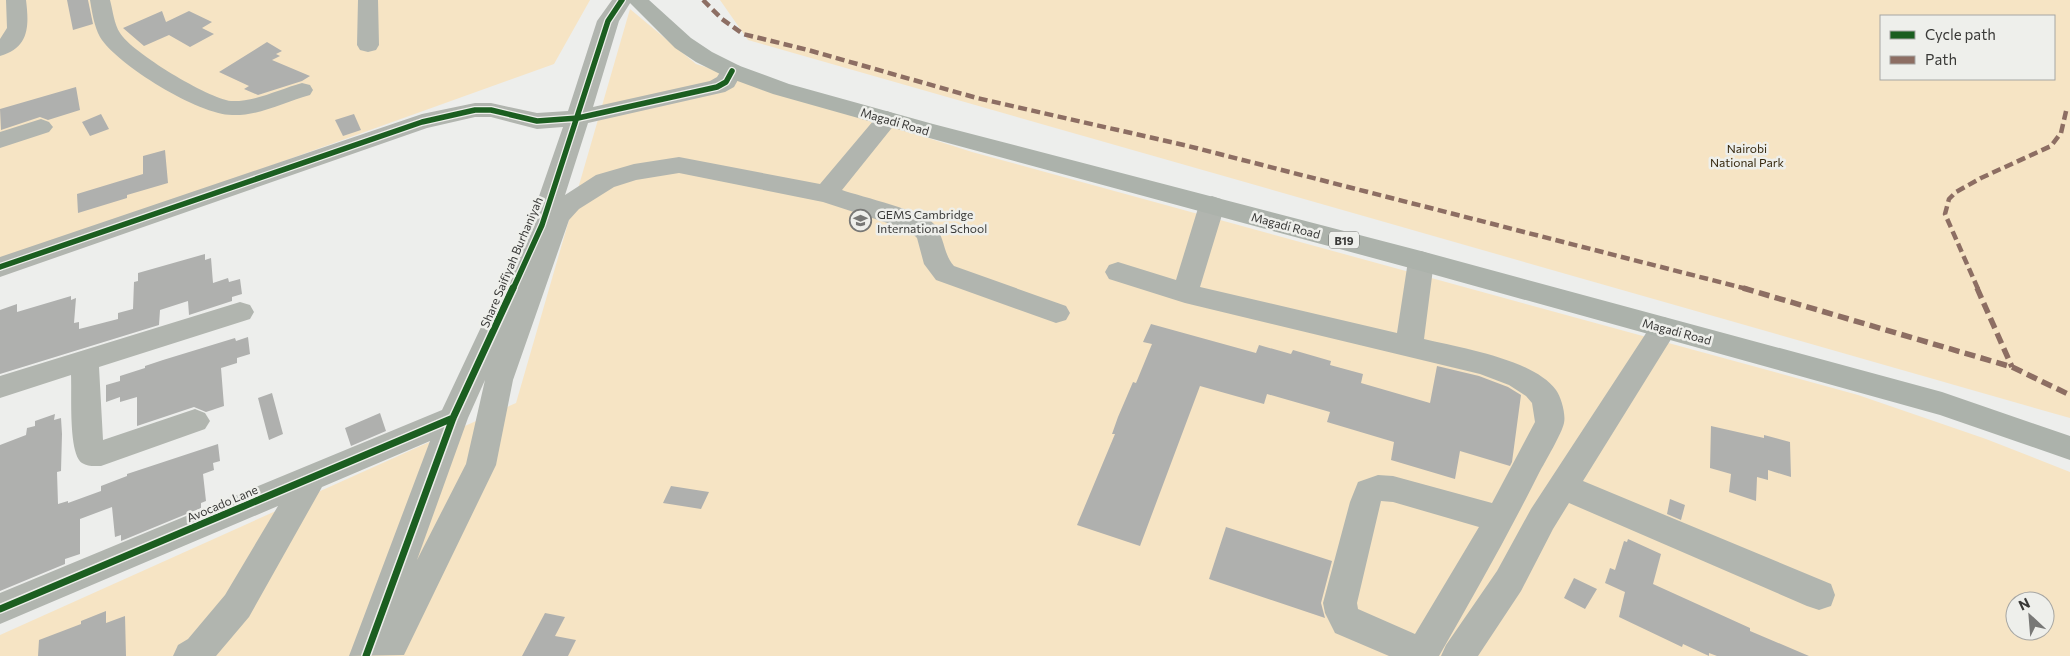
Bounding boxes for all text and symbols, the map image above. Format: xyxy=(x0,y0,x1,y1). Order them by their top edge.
legend xyxy=(1880,15,2055,80)
text: Cycle path xyxy=(1925,25,1996,43)
text: Path xyxy=(1925,50,1957,68)
street label: Magadi Road xyxy=(859,105,931,137)
park label: Nairobi National Park xyxy=(1710,141,1785,169)
street label: Share Saifiyah Burhaniyah xyxy=(477,194,545,330)
place label: GEMS Cambridge International School xyxy=(877,207,987,235)
school or university icon: GEMS Cambridge International School xyxy=(849,209,873,233)
street label: Magadi Road xyxy=(1250,209,1322,241)
road number: B19 xyxy=(1329,232,1359,248)
street label: Magadi Road xyxy=(1641,315,1713,347)
street label: Avocado Lane xyxy=(184,482,260,524)
north arrow xyxy=(2005,591,2055,641)
text: N xyxy=(2016,594,2033,614)

